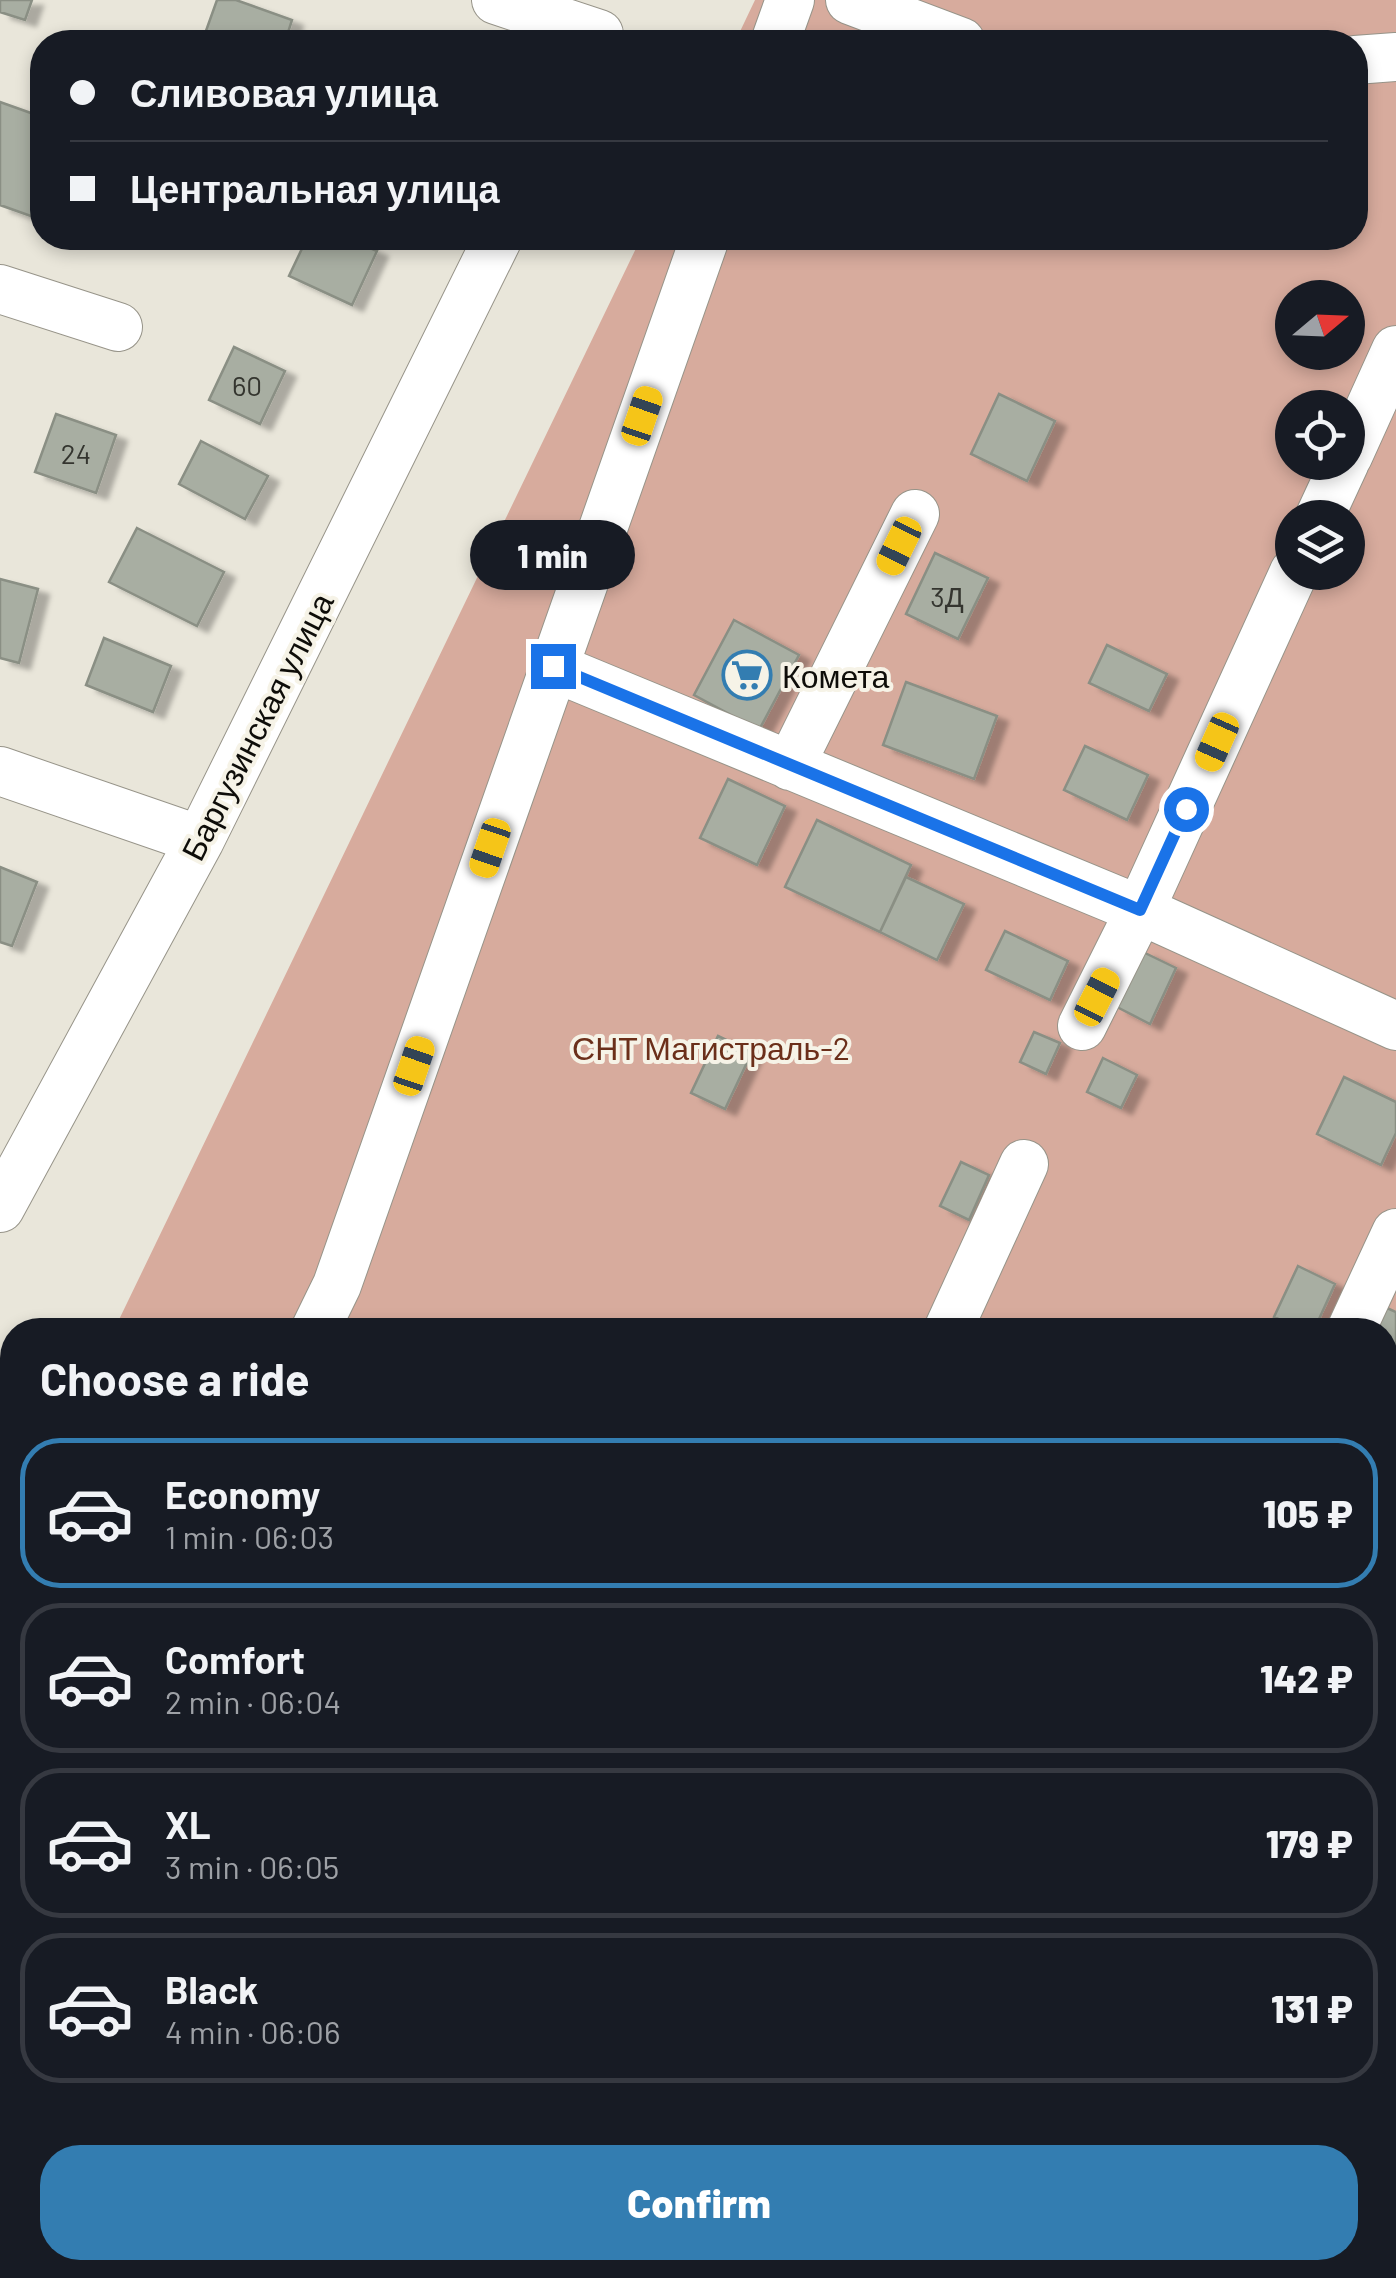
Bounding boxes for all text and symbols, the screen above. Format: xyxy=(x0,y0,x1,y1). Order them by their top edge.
text: Сливовая улица xyxy=(130,69,438,115)
text: Центральная улица xyxy=(130,165,500,211)
north arrow xyxy=(1275,280,1365,370)
map controls xyxy=(1275,280,1365,590)
house number: 60 xyxy=(232,368,262,402)
car xyxy=(618,383,666,449)
button: locate xyxy=(1275,390,1365,480)
house number: 24 xyxy=(61,436,91,470)
button: layers xyxy=(1275,500,1365,590)
car xyxy=(872,512,926,580)
callout: 1 min xyxy=(470,521,636,591)
text: 1 min xyxy=(517,536,588,574)
house number: 3Д xyxy=(930,579,964,613)
street label: Баргузинская улица xyxy=(172,586,341,866)
route end xyxy=(531,644,576,689)
supermarket icon: Комета xyxy=(721,649,773,701)
place label: Комета xyxy=(782,656,889,694)
car xyxy=(1191,708,1243,776)
route start xyxy=(1164,787,1209,832)
car xyxy=(466,815,514,881)
car xyxy=(1070,963,1124,1031)
park label: СНТ Магистраль-2 xyxy=(572,1028,850,1067)
car xyxy=(390,1033,438,1099)
text: Choose a ride xyxy=(40,1351,310,1405)
icon: car xyxy=(45,1468,135,1558)
text: Economy xyxy=(165,1471,320,1517)
text: 105 ₽ xyxy=(1263,1490,1353,1536)
text: 1 min · 06:03 xyxy=(165,1517,334,1555)
icon: car xyxy=(45,1633,135,1723)
text: Comfort xyxy=(165,1636,305,1682)
text: 142 ₽ xyxy=(1260,1655,1353,1701)
text: 2 min · 06:04 xyxy=(165,1682,341,1720)
icon: car xyxy=(45,1798,135,1888)
text: XL xyxy=(165,1801,211,1847)
text: 179 ₽ xyxy=(1266,1820,1353,1866)
text: 3 min · 06:05 xyxy=(165,1847,339,1885)
icon: car xyxy=(45,1963,135,2053)
text: Black xyxy=(165,1966,259,2012)
text: 131 ₽ xyxy=(1271,1985,1353,2031)
text: 4 min · 06:06 xyxy=(165,2012,340,2050)
button: Confirm xyxy=(40,2145,1358,2260)

